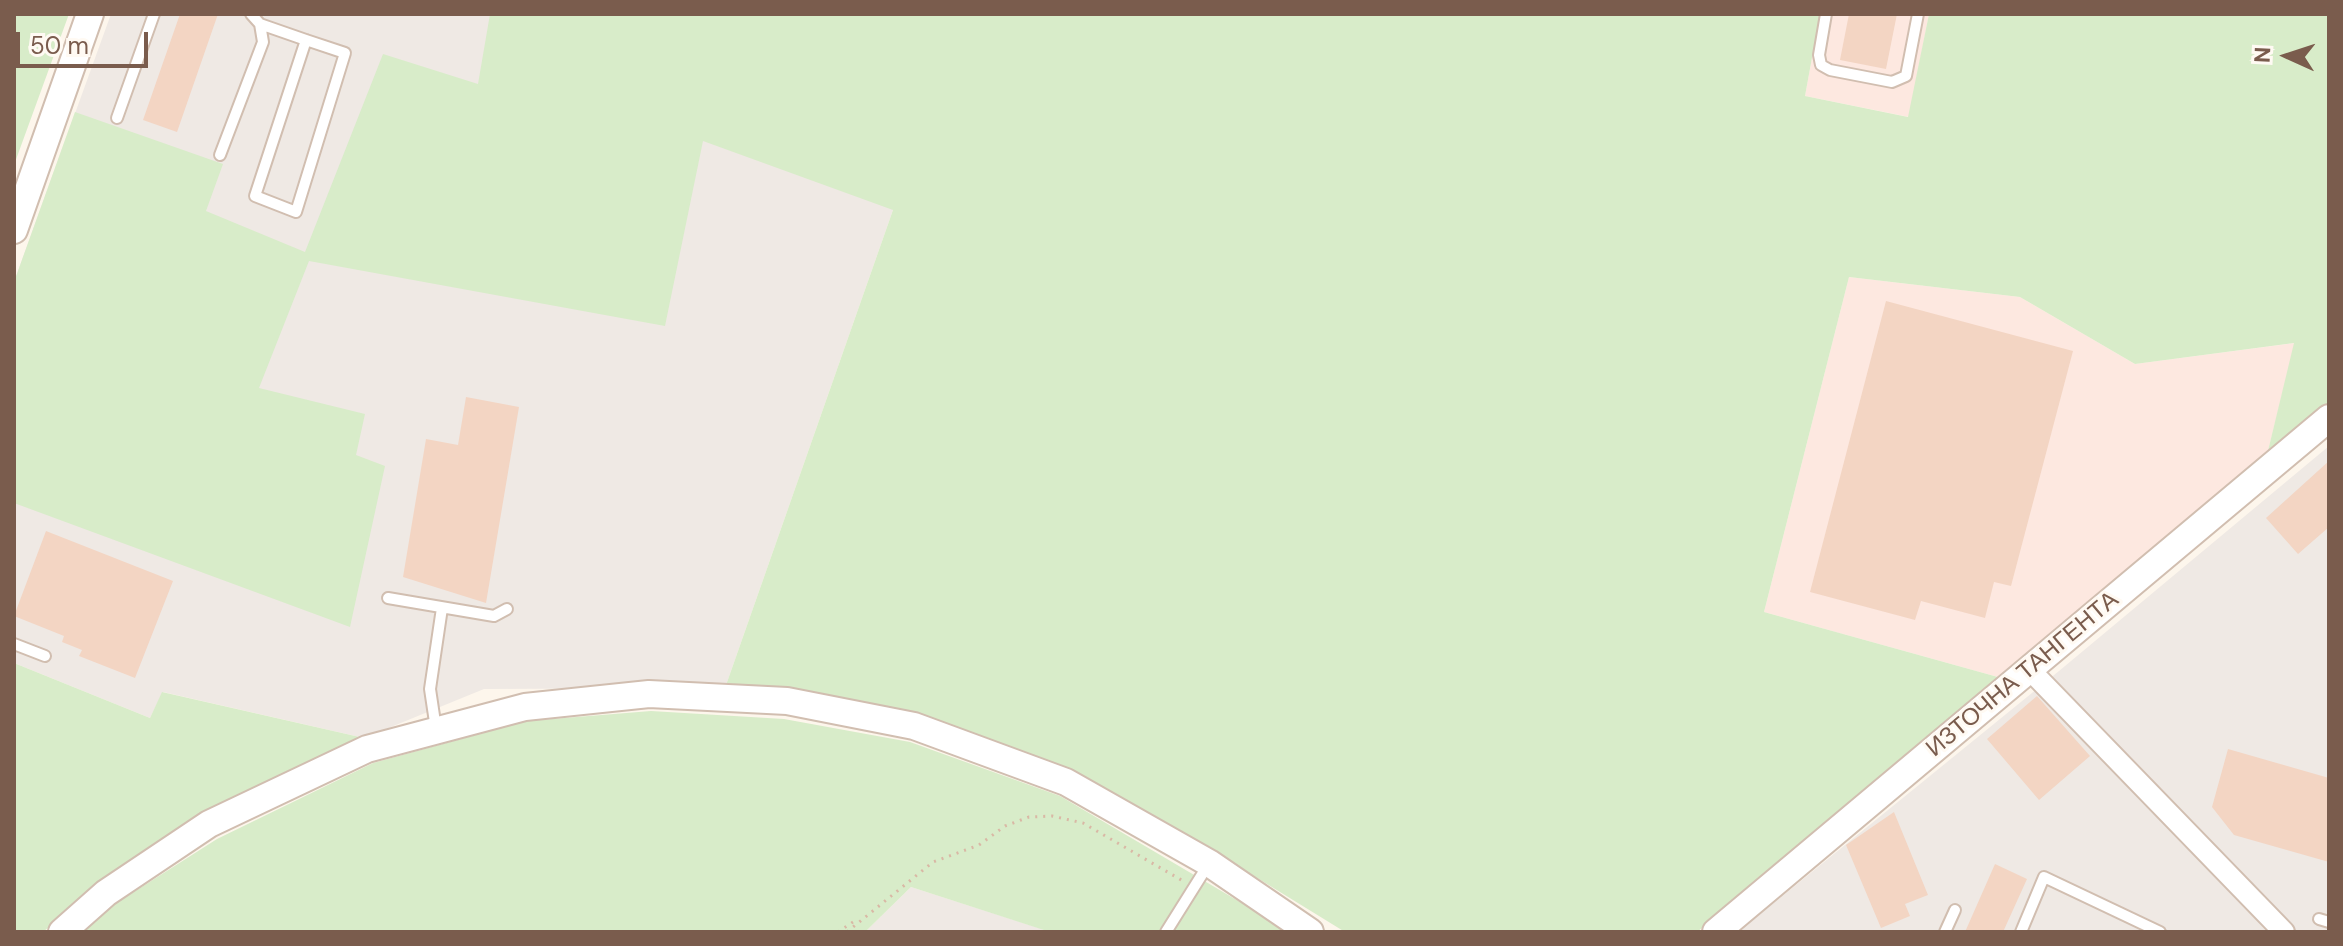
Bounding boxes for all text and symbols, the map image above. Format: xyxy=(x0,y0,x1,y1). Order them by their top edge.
scale bar xyxy=(20,16,152,66)
north arrow xyxy=(2247,16,2327,96)
text: 50 m xyxy=(30,30,89,61)
text: N xyxy=(2248,46,2277,63)
street label: ИЗТОЧНА ТАНГЕНТА xyxy=(1921,586,2125,764)

